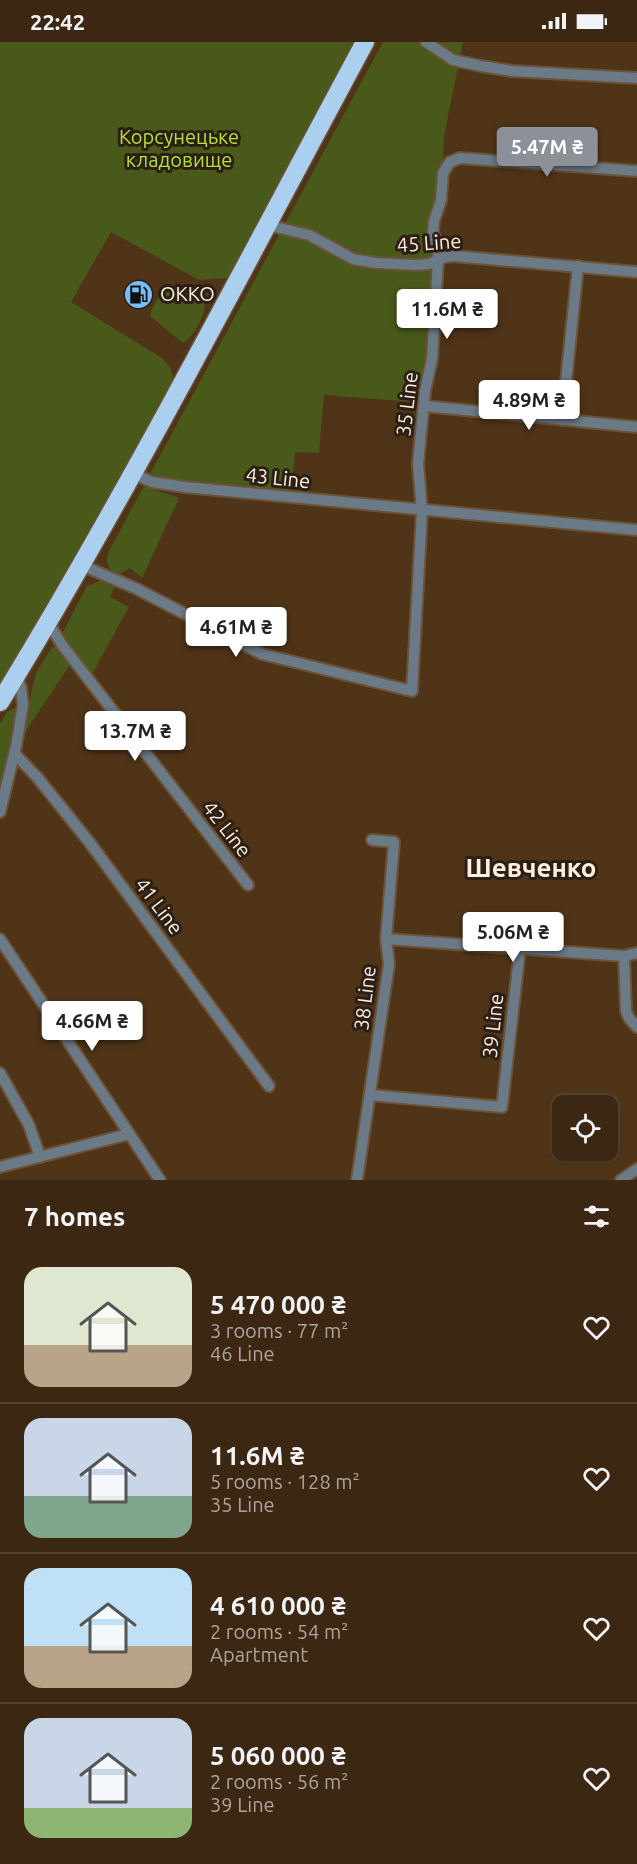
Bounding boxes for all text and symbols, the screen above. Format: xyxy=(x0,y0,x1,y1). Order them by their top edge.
text: 22:42 xyxy=(30,9,85,34)
park label: Корсунецьке кладовище xyxy=(119,125,239,171)
pin: 5.47M ₴ xyxy=(492,127,602,178)
text: 5.47M ₴ xyxy=(511,135,583,158)
street label: 45 Line xyxy=(396,229,462,256)
fuel station icon: OKKO xyxy=(123,278,155,310)
place label: OKKO xyxy=(160,282,215,305)
pin: 11.6M ₴ xyxy=(392,289,502,340)
text: 11.6M ₴ xyxy=(411,297,483,320)
street label: 35 Line xyxy=(391,370,422,437)
pin: 4.89M ₴ xyxy=(474,380,584,431)
text: 4.89M ₴ xyxy=(493,388,565,411)
street label: 43 Line xyxy=(245,463,311,492)
pin: 4.61M ₴ xyxy=(181,607,291,658)
text: 4.61M ₴ xyxy=(200,615,272,638)
pin: 13.7M ₴ xyxy=(80,711,190,762)
text: 13.7M ₴ xyxy=(99,719,171,742)
street label: 42 Line xyxy=(198,796,256,861)
district label: Шевченко xyxy=(466,853,596,882)
street label: 41 Line xyxy=(131,873,188,938)
pin: 5.06M ₴ xyxy=(458,912,568,963)
text: 5.06M ₴ xyxy=(477,920,549,943)
street label: 38 Line xyxy=(349,964,380,1031)
street label: 39 Line xyxy=(478,993,507,1059)
pin: 4.66M ₴ xyxy=(37,1001,147,1052)
text: 4.66M ₴ xyxy=(56,1009,128,1032)
map controls xyxy=(552,1095,618,1161)
button: locate xyxy=(552,1095,618,1161)
icon: filters xyxy=(580,1200,613,1233)
text: 7 homes xyxy=(24,1202,125,1231)
text: 5 470 000 ₴ xyxy=(210,1290,346,1319)
icon: home xyxy=(72,1291,144,1363)
icon: heart xyxy=(580,1311,613,1344)
text: 3 rooms · 77 m² xyxy=(210,1319,348,1342)
text: 46 Line xyxy=(210,1342,275,1365)
text: 11.6M ₴ xyxy=(210,1441,304,1470)
icon: home xyxy=(72,1442,144,1514)
icon: heart xyxy=(580,1462,613,1495)
text: 5 rooms · 128 m² xyxy=(210,1470,360,1493)
text: 35 Line xyxy=(210,1493,275,1516)
text: 4 610 000 ₴ xyxy=(210,1591,346,1620)
icon: home xyxy=(72,1592,144,1664)
icon: heart xyxy=(580,1612,613,1645)
text: 2 rooms · 54 m² xyxy=(210,1620,348,1643)
text: Apartment xyxy=(210,1643,308,1666)
text: 5 060 000 ₴ xyxy=(210,1741,346,1770)
icon: home xyxy=(72,1742,144,1814)
icon: heart xyxy=(580,1762,613,1795)
text: 2 rooms · 56 m² xyxy=(210,1770,348,1793)
text: 39 Line xyxy=(210,1793,275,1816)

